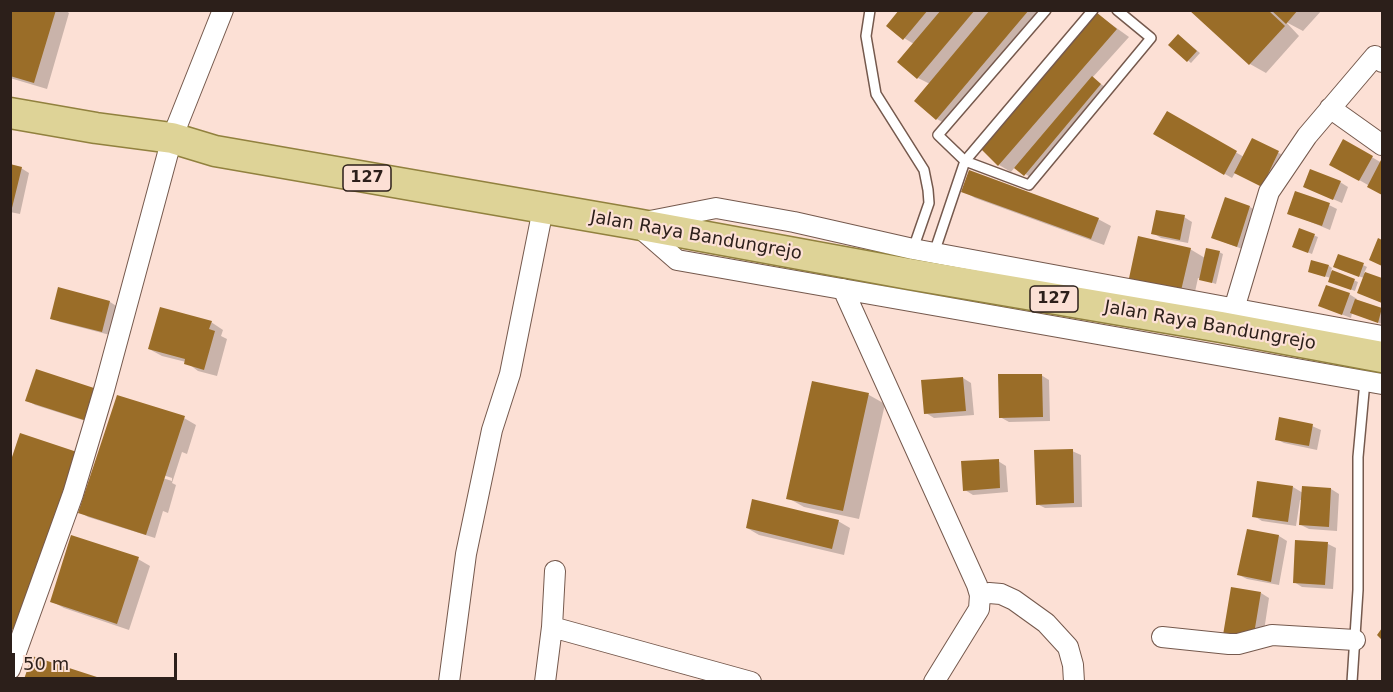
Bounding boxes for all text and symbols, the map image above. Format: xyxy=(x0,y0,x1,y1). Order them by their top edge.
road number: 127 xyxy=(343,165,391,191)
street label: Jalan Raya Bandungrejo xyxy=(588,207,804,265)
road number: 127 xyxy=(1030,286,1078,312)
street label: Jalan Raya Bandungrejo xyxy=(1102,297,1318,355)
scale bar xyxy=(15,641,180,679)
text: 50 m xyxy=(23,653,69,674)

